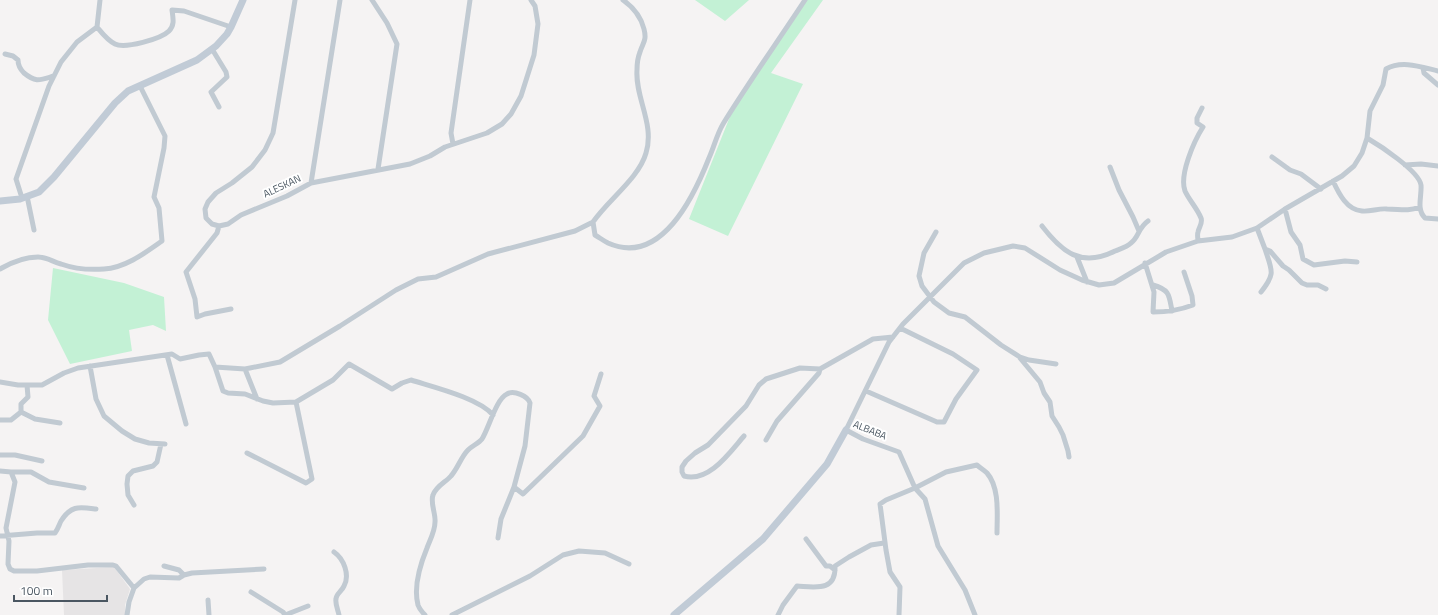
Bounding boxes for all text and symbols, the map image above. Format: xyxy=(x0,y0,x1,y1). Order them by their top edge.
street label: ALESKAN xyxy=(261,171,303,201)
street label: ALBABA xyxy=(851,417,889,443)
scale bar xyxy=(14,577,107,603)
text: 100 m xyxy=(20,581,53,600)

